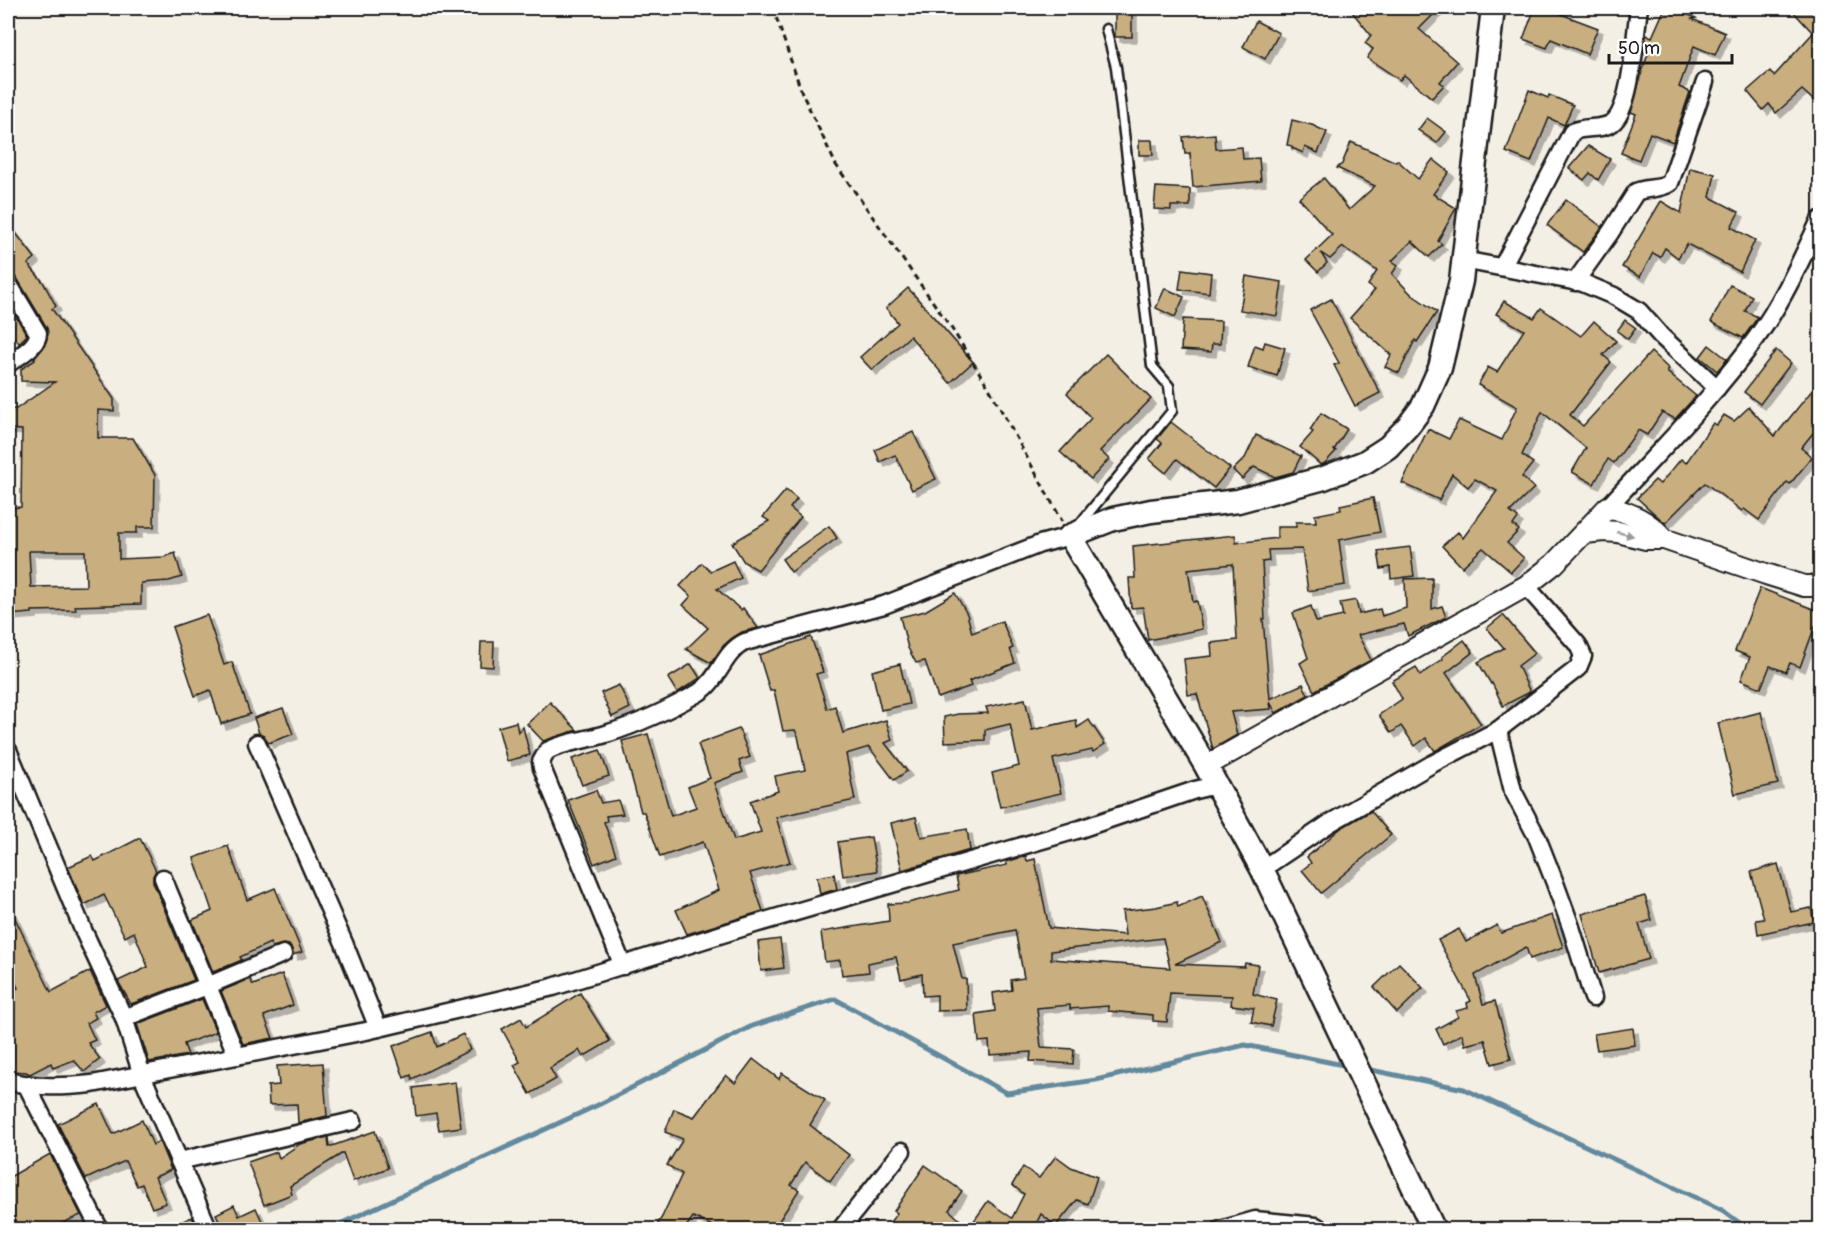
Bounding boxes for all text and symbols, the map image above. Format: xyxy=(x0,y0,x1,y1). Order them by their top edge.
scale bar xyxy=(1609,27,1732,65)
text: 50 m xyxy=(1618,37,1660,60)
one-way arrow xyxy=(1616,530,1635,539)

